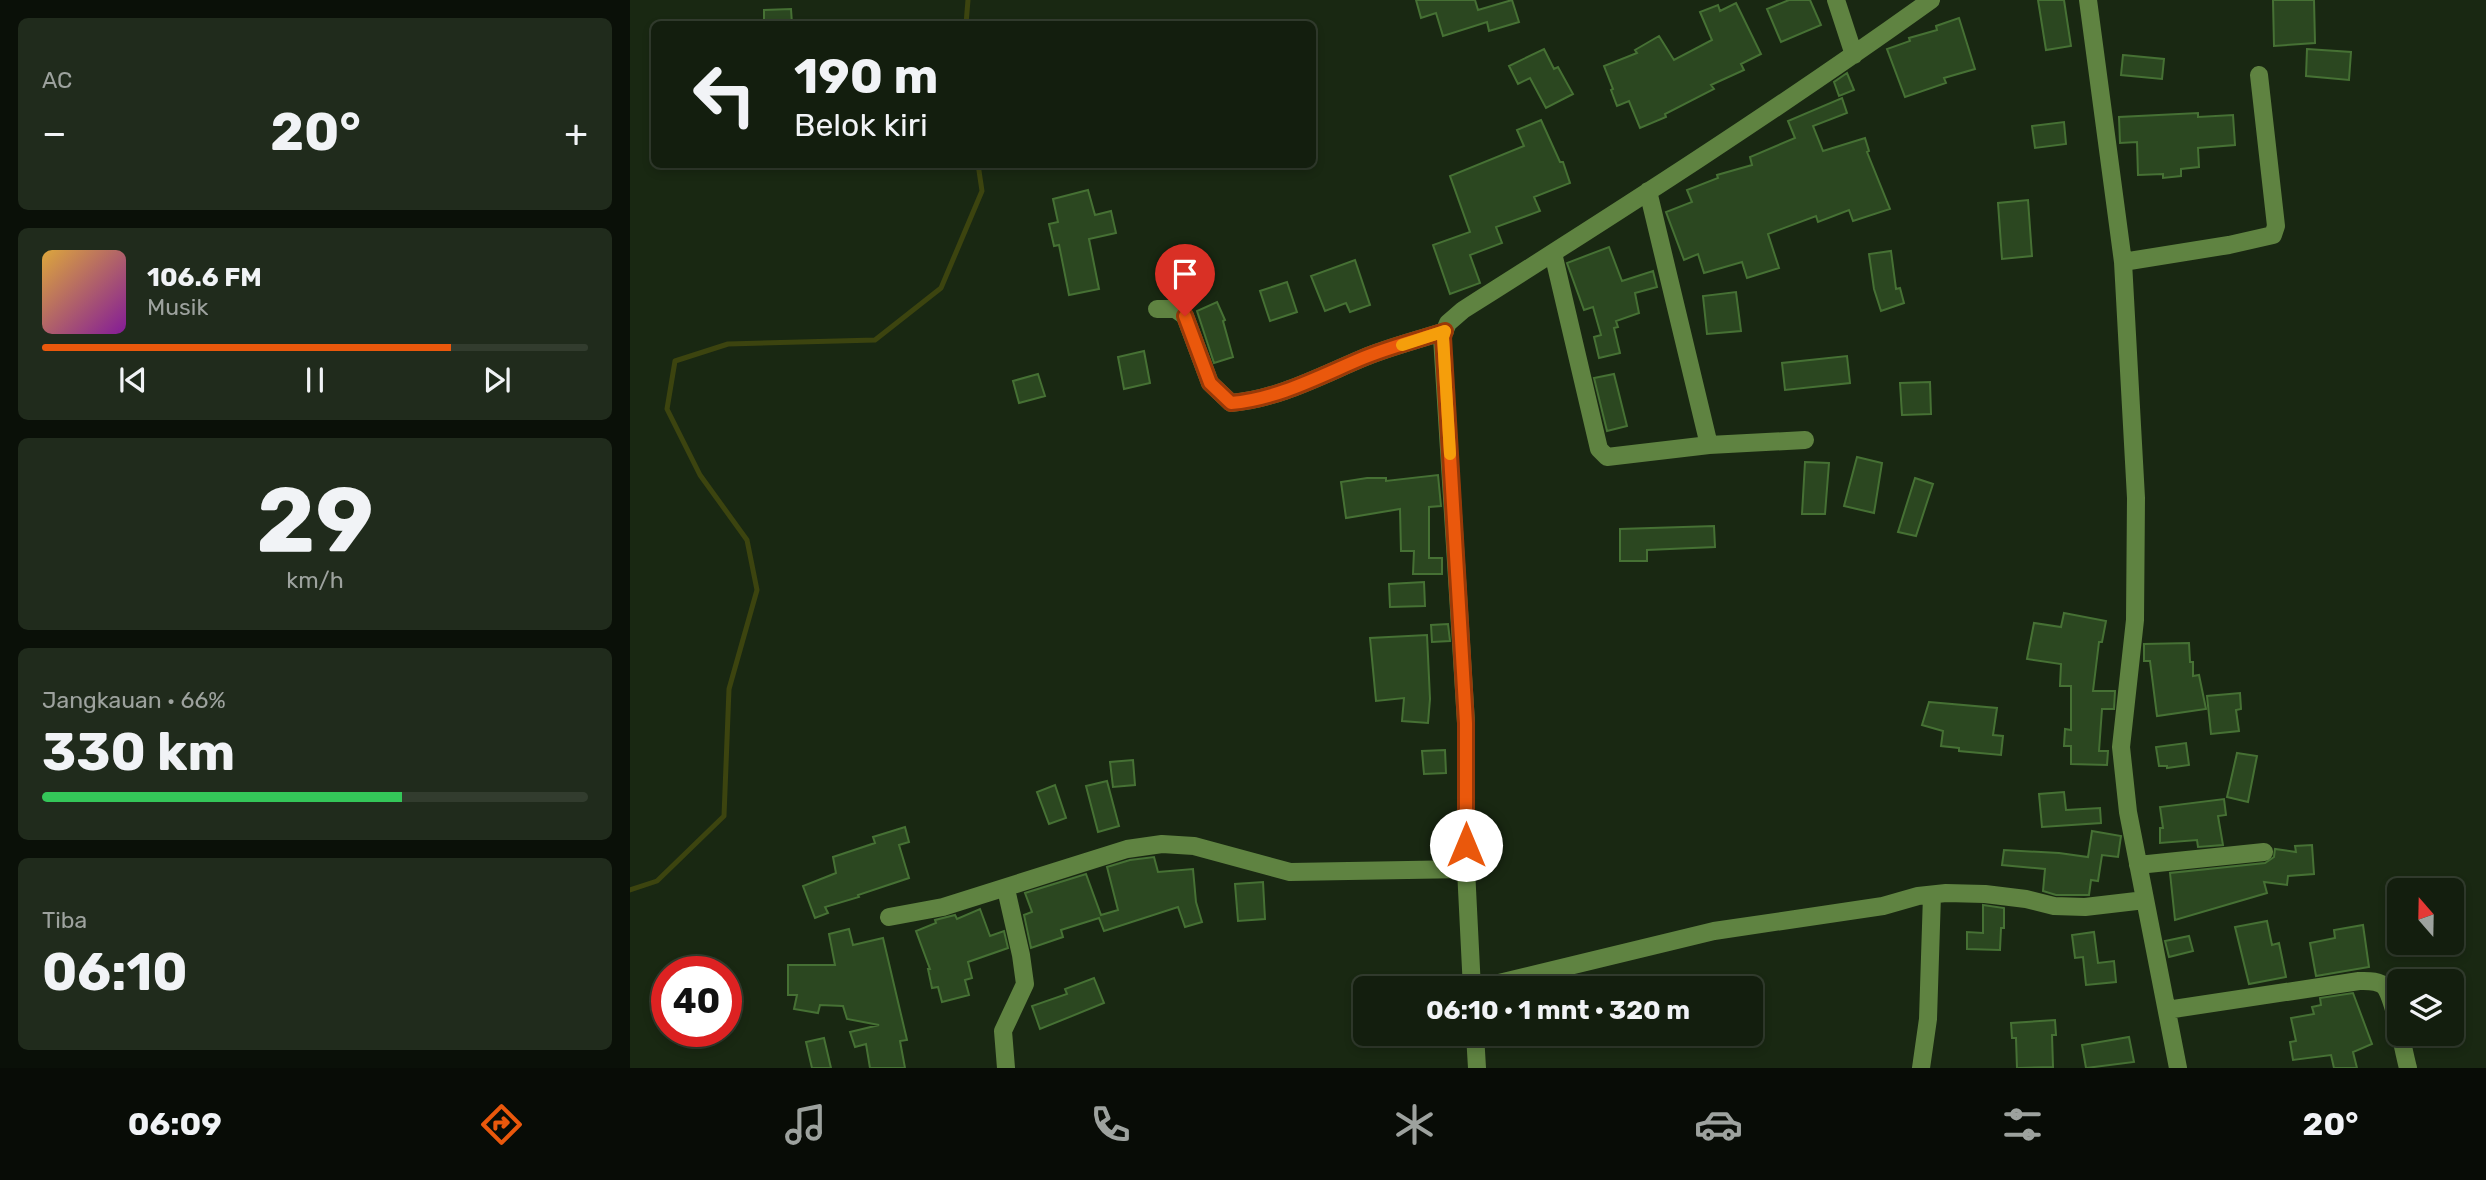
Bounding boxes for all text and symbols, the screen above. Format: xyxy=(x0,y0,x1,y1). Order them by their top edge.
text: 190 m xyxy=(794,47,938,105)
icon: left xyxy=(679,49,770,140)
text: AC xyxy=(42,66,72,94)
text: 20° xyxy=(270,101,361,163)
text: Belok kiri xyxy=(794,106,928,144)
text: − xyxy=(42,110,67,156)
text: + xyxy=(564,110,588,156)
pin xyxy=(1155,244,1215,316)
icon: arrive xyxy=(1166,255,1204,293)
text: 106.6 FM xyxy=(147,262,262,293)
text: Musik xyxy=(147,293,208,321)
icon: previous xyxy=(114,361,152,399)
icon: pause xyxy=(296,361,334,399)
icon: next xyxy=(478,361,516,399)
text: 29 xyxy=(256,466,374,574)
text: km/h xyxy=(286,566,344,594)
text: Jangkauan · 66% xyxy=(42,686,226,714)
text: 330 km xyxy=(42,721,235,783)
position arrow xyxy=(1429,808,1503,882)
north arrow xyxy=(2387,878,2464,956)
map controls xyxy=(2387,878,2464,1046)
text: Tiba xyxy=(42,906,87,934)
text: 06:10 xyxy=(42,941,188,1003)
speed limit sign: 40 xyxy=(651,956,742,1047)
button: layers xyxy=(2387,969,2464,1046)
text: 06:10 · 1 mnt · 320 m xyxy=(1426,995,1690,1026)
icon: directions xyxy=(477,1100,526,1149)
icon: music xyxy=(781,1100,830,1149)
icon: phone xyxy=(1086,1100,1135,1149)
icon: climate xyxy=(1390,1100,1439,1149)
icon: car xyxy=(1694,1100,1743,1149)
icon: filters xyxy=(1998,1100,2047,1149)
text: 06:09 xyxy=(128,1105,222,1143)
text: 20° xyxy=(2303,1105,2358,1143)

